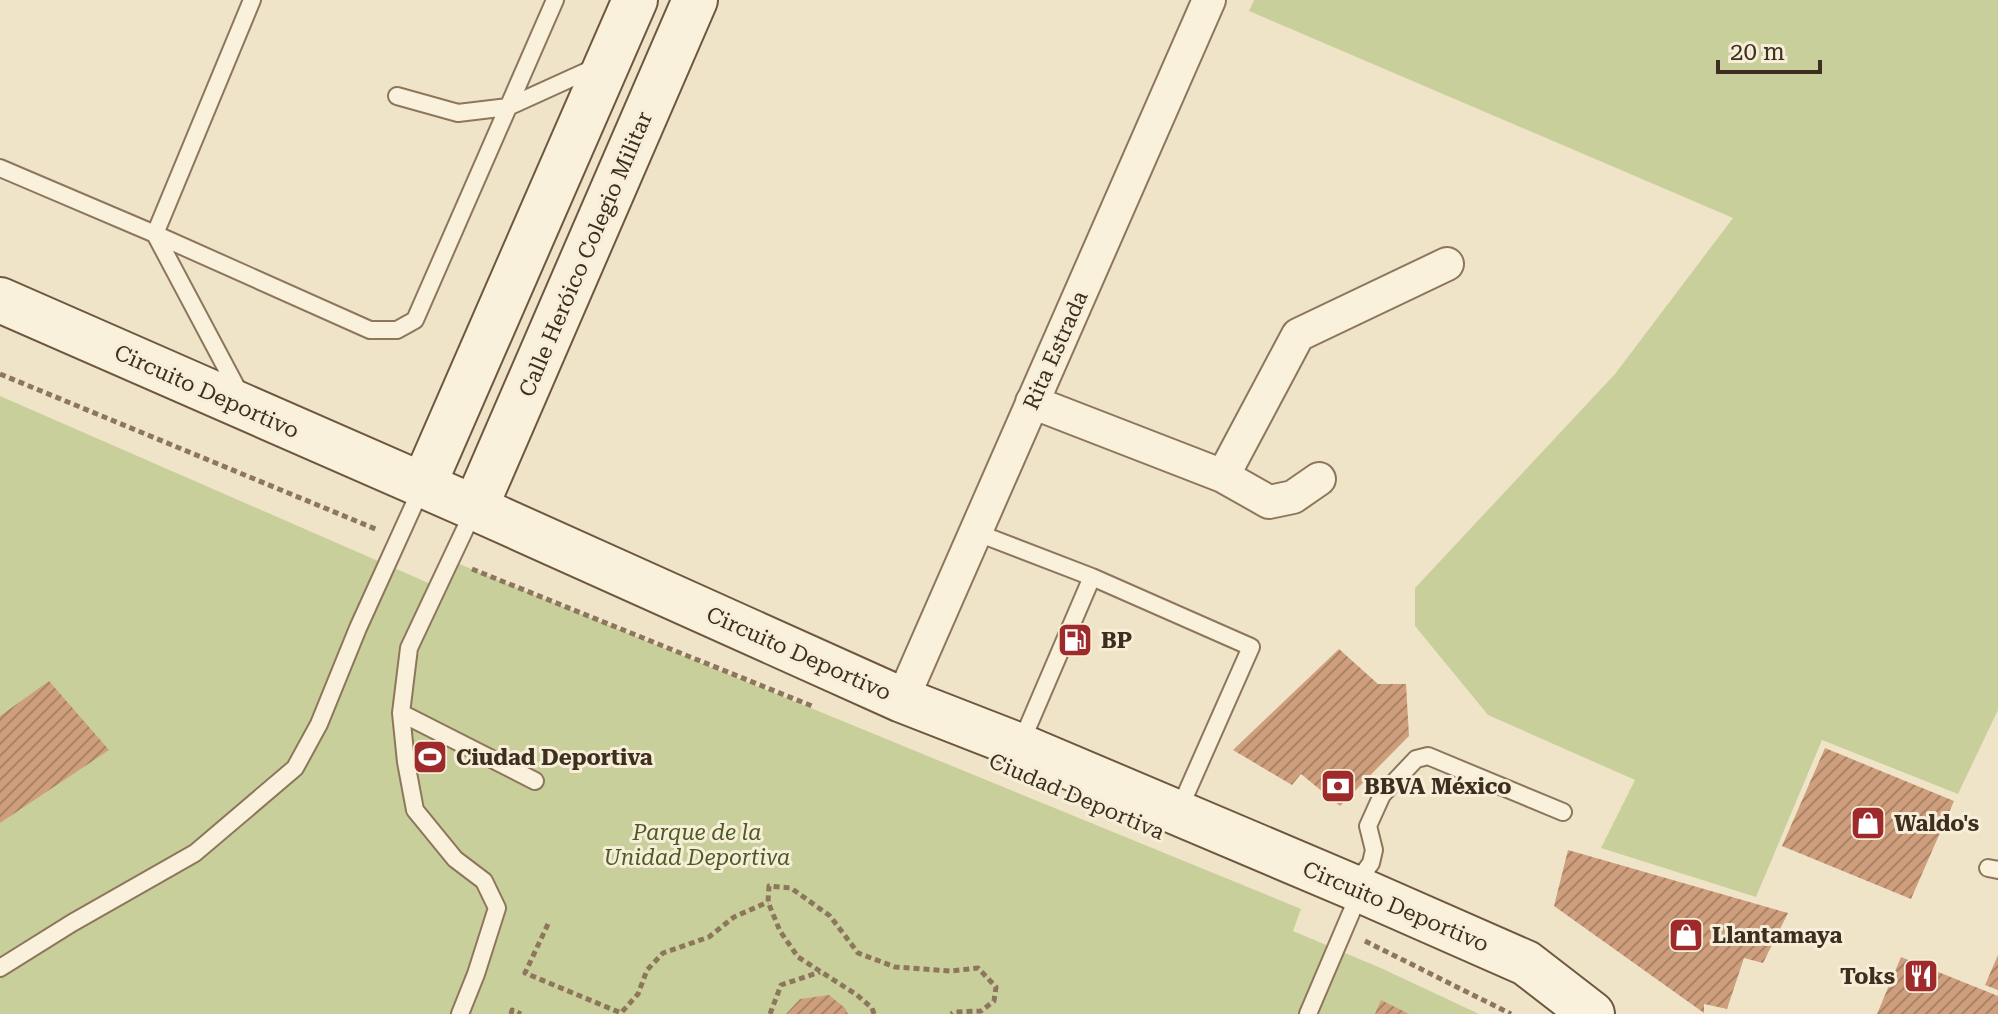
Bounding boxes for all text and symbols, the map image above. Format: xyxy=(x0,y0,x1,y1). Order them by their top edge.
scale bar xyxy=(1718,24,1820,74)
text: 20 m xyxy=(1730,38,1785,66)
street label: Calle Heróico Colegio Militar xyxy=(514,108,657,401)
street label: Rita Estrada xyxy=(1018,287,1093,413)
street label: Circuito Deportivo xyxy=(111,339,303,443)
street label: Circuito Deportivo xyxy=(703,601,895,705)
fuel station icon: BP xyxy=(1056,621,1094,659)
place label: BP xyxy=(1101,628,1132,653)
sports icon: Ciudad Deportiva xyxy=(411,738,449,776)
place label: Ciudad Deportiva xyxy=(456,745,653,770)
street label: Ciudad Deportiva xyxy=(985,748,1168,845)
bank icon: BBVA México xyxy=(1319,767,1357,805)
place label: BBVA México xyxy=(1364,774,1512,799)
shop icon: Waldo's xyxy=(1849,804,1887,842)
place label: Waldo's xyxy=(1894,811,1979,836)
park label: Parque de la Unidad Deportiva xyxy=(604,820,790,870)
street label: Circuito Deportivo xyxy=(1299,856,1492,957)
shop icon: Llantamaya xyxy=(1667,916,1705,954)
place label: Llantamaya xyxy=(1712,923,1842,948)
restaurant icon: Toks xyxy=(1902,957,1940,995)
place label: Toks xyxy=(1840,964,1895,989)

